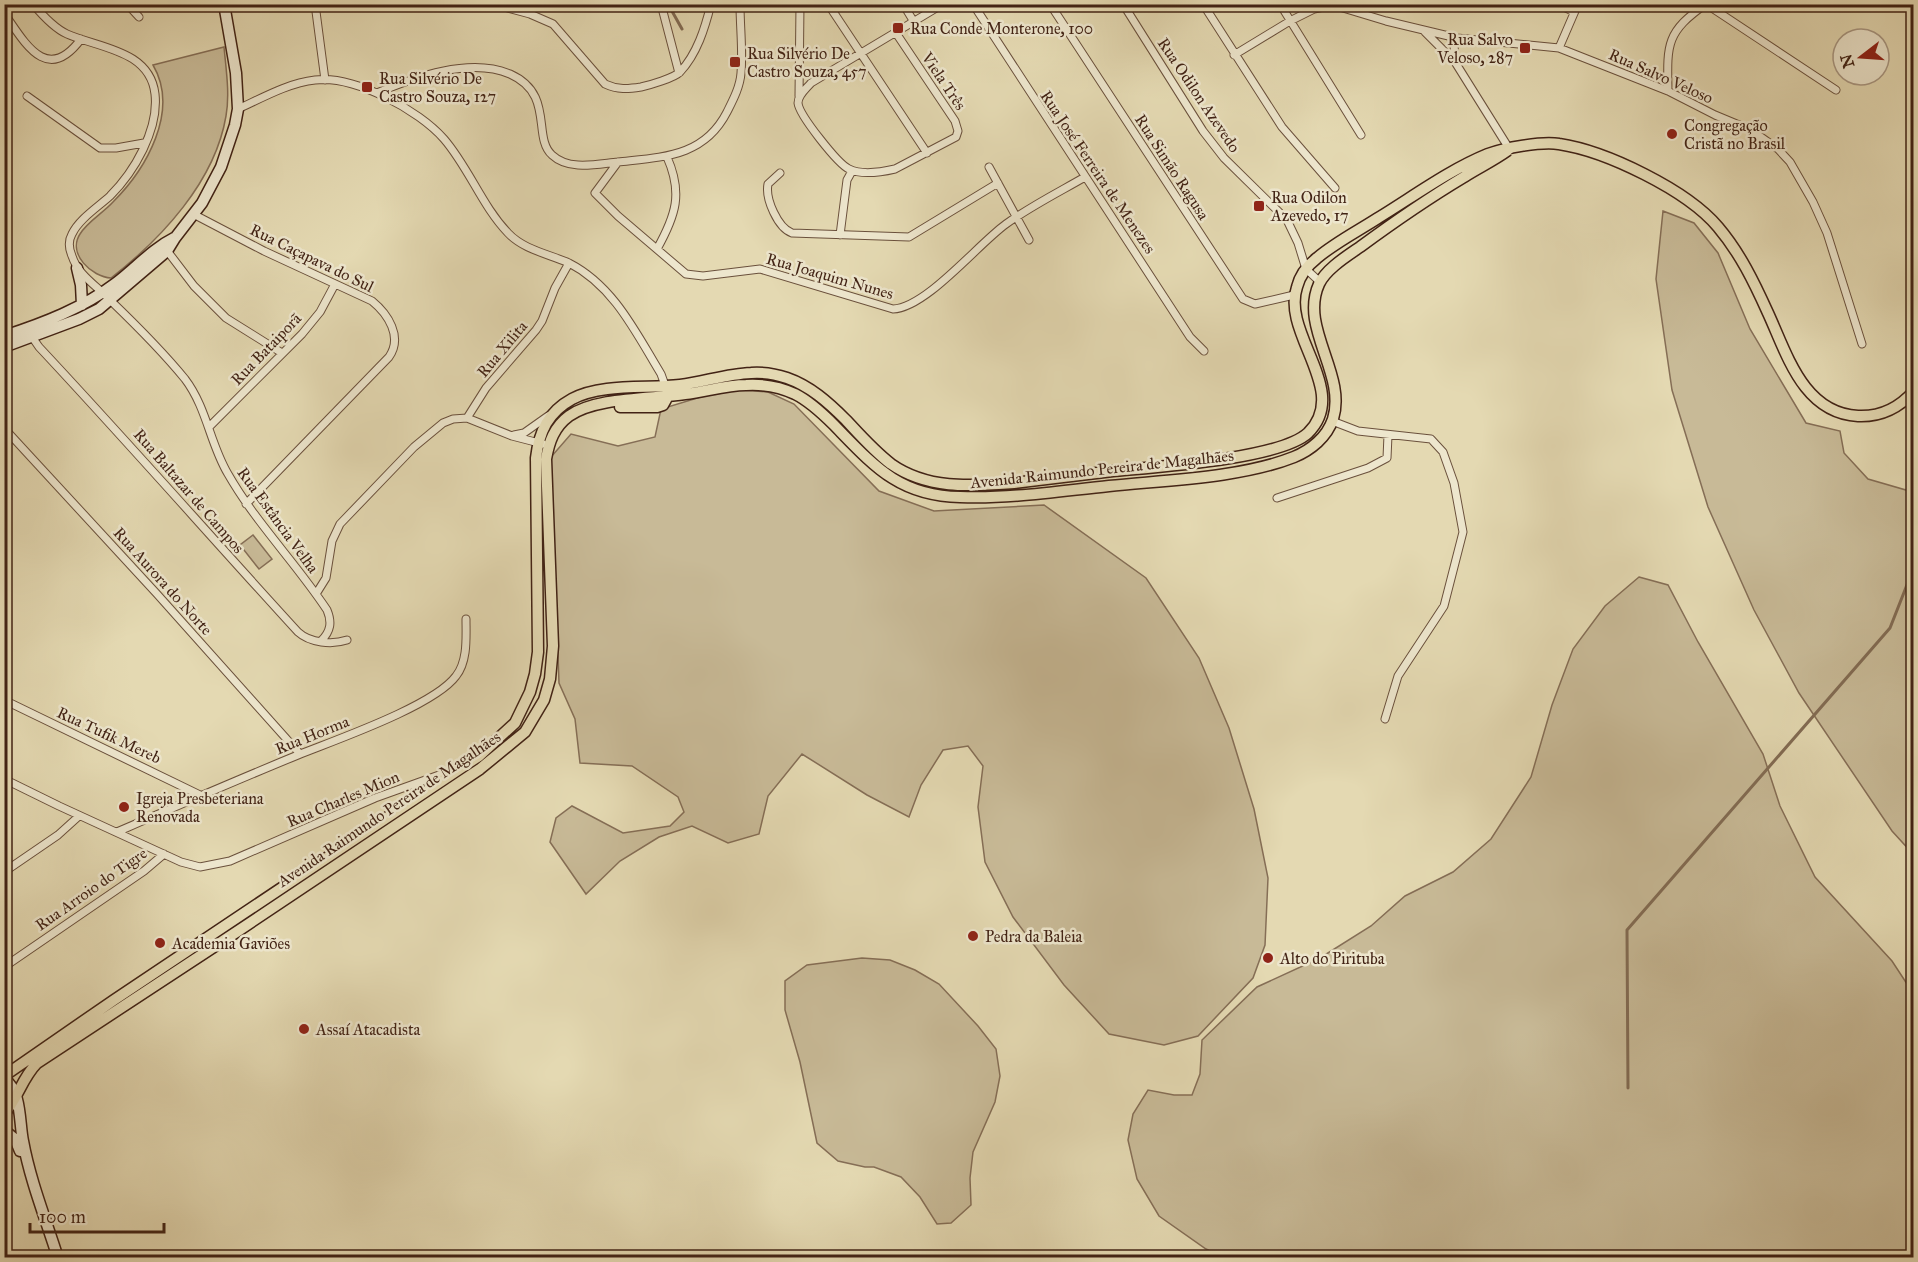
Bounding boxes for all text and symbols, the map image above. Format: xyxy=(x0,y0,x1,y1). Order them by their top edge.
place label: Rua Conde Monterone, 100 xyxy=(910,19,1093,38)
marker: Rua Conde Monterone, 100 xyxy=(891,21,905,35)
north arrow xyxy=(1831,27,1891,87)
place label: Rua Salvo Veloso, 287 xyxy=(1436,30,1513,67)
street label: Rua Odilon Azevedo xyxy=(1154,34,1244,156)
marker: Rua Salvo Veloso, 287 xyxy=(1518,41,1532,55)
place label: Rua Silvério De Castro Souza, 457 xyxy=(747,44,867,81)
street label: Rua Salvo Veloso xyxy=(1606,44,1716,108)
street label: Viela Três xyxy=(917,48,970,114)
text: N xyxy=(1836,52,1858,71)
marker: Rua Silvério De Castro Souza, 457 xyxy=(728,55,742,69)
place label: Rua Silvério De Castro Souza, 127 xyxy=(379,69,496,106)
marker: Rua Silvério De Castro Souza, 127 xyxy=(360,80,374,94)
street label: Rua José Ferreira de Menezes xyxy=(1036,87,1160,258)
street label: Rua Simão Ragusa xyxy=(1130,111,1213,224)
place label: Congregação Cristã no Brasil xyxy=(1684,116,1786,153)
marker: Congregação Cristã no Brasil xyxy=(1665,127,1679,141)
place label: Rua Odilon Azevedo, 17 xyxy=(1270,188,1349,225)
marker: Rua Odilon Azevedo, 17 xyxy=(1252,199,1266,213)
street label: Rua Caçapava do Sul xyxy=(247,220,378,296)
street label: Rua Joaquim Nunes xyxy=(764,249,896,304)
street label: Rua Bataiporã xyxy=(227,309,305,389)
street label: Rua Xilita xyxy=(473,317,531,381)
street label: Rua Baltazar de Campos xyxy=(130,425,248,557)
street label: Avenida Raimundo Pereira de Magalhães xyxy=(968,446,1235,493)
street label: Rua Estância Velha xyxy=(233,463,323,577)
street label: Rua Aurora do Norte xyxy=(110,523,217,639)
street label: Rua Tufik Mereb xyxy=(54,703,164,767)
street label: Rua Horma xyxy=(272,712,352,758)
street label: Avenida Raimundo Pereira de Magalhães xyxy=(273,727,505,892)
street label: Rua Charles Mion xyxy=(284,767,402,831)
place label: Igreja Presbeteriana Renovada xyxy=(136,789,264,826)
marker: Igreja Presbeteriana Renovada xyxy=(117,800,131,814)
street label: Rua Arroio do Tigre xyxy=(32,843,151,935)
place label: Pedra da Baleia xyxy=(985,927,1083,946)
marker: Pedra da Baleia xyxy=(966,929,980,943)
place label: Academia Gaviões xyxy=(171,934,290,953)
marker: Academia Gaviões xyxy=(153,936,167,950)
place label: Alto do Pirituba xyxy=(1279,949,1385,968)
marker: Alto do Pirituba xyxy=(1261,951,1275,965)
place label: Assaí Atacadista xyxy=(315,1020,421,1039)
marker: Assaí Atacadista xyxy=(297,1022,311,1036)
scale bar xyxy=(30,1196,164,1234)
text: 100 m xyxy=(39,1206,86,1228)

